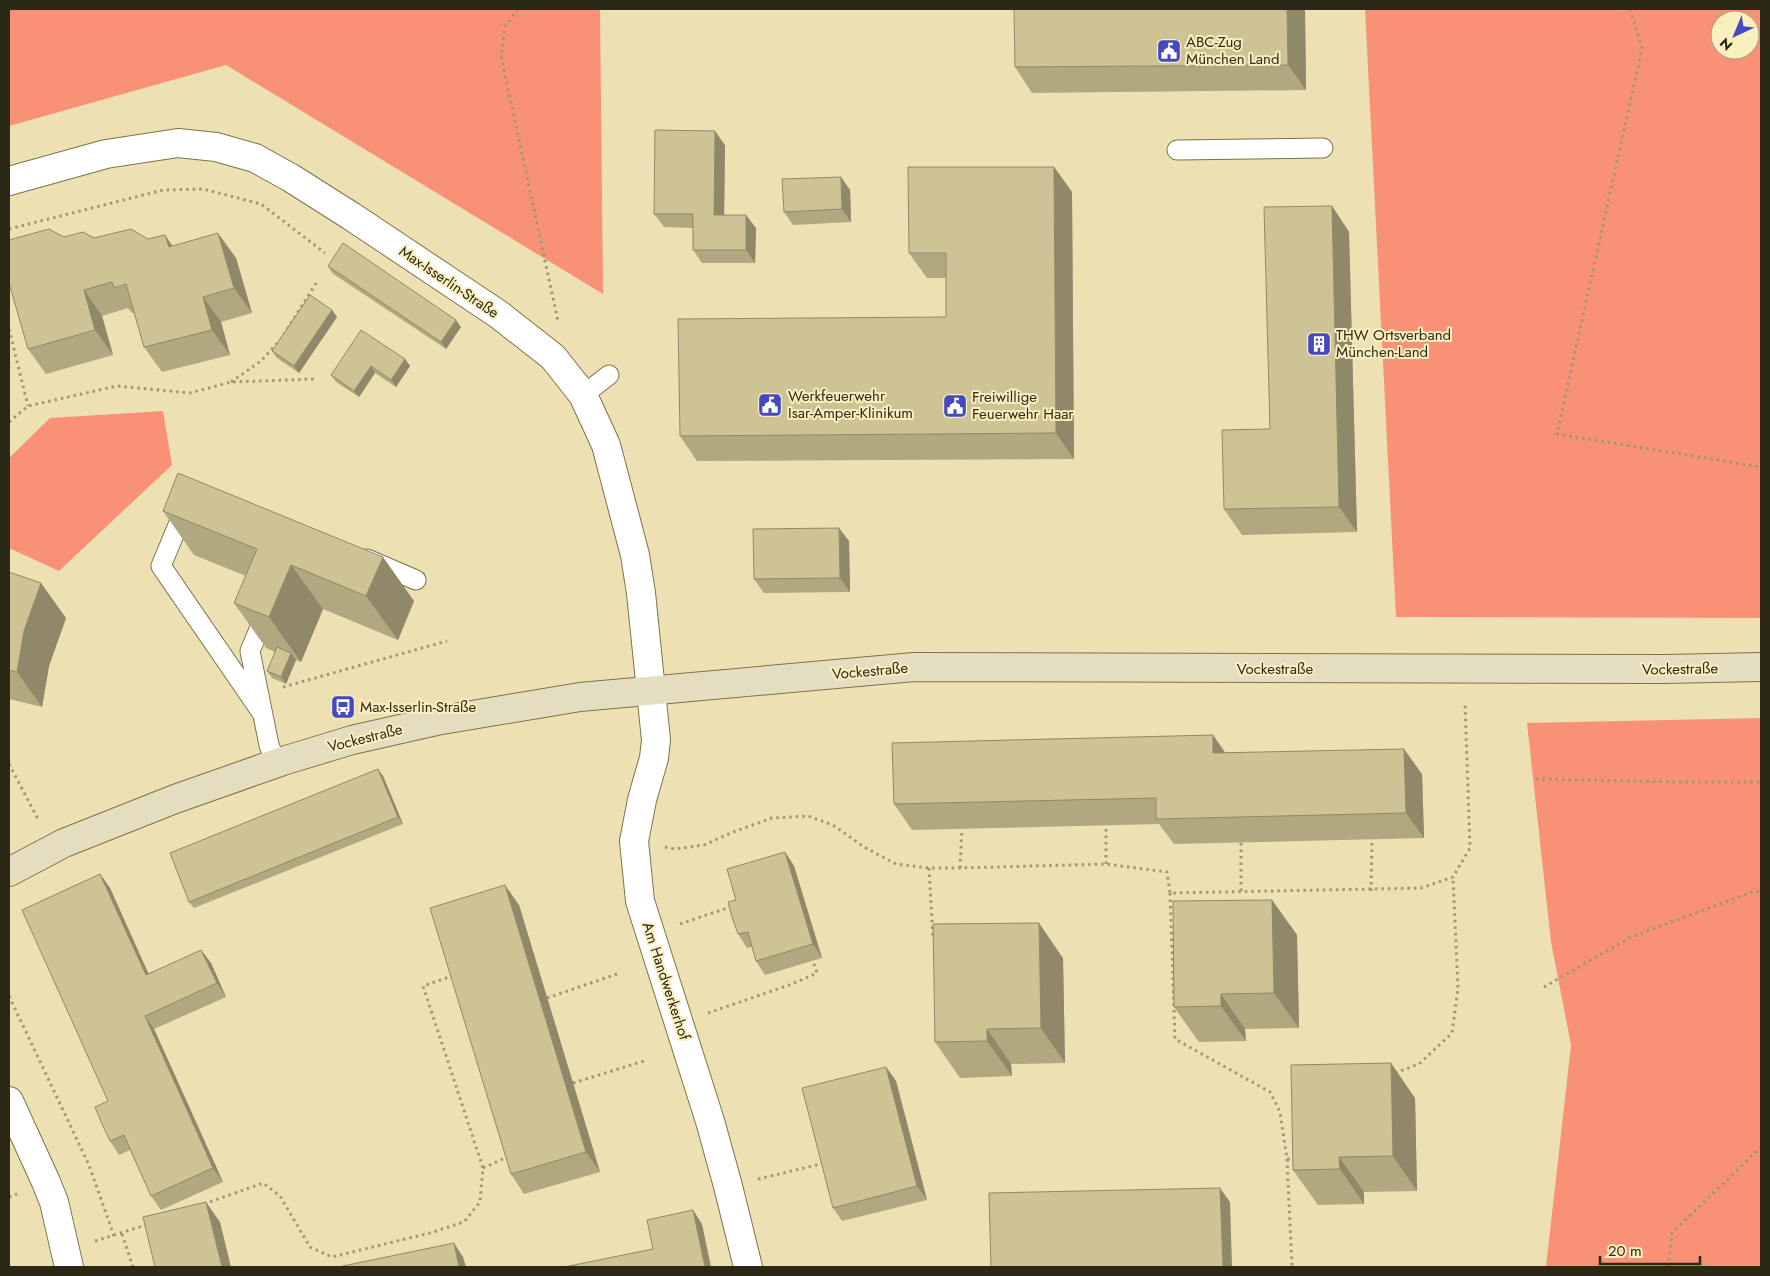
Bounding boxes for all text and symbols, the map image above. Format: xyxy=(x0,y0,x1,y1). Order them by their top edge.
north arrow xyxy=(1710,10,1760,60)
place label: ABC-Zug München Land xyxy=(1186,31,1279,70)
text: N xyxy=(1715,33,1737,55)
public building icon: ABC-Zug München Land xyxy=(1156,38,1182,64)
street label: Max-Isserlin-Straße xyxy=(395,240,504,324)
place label: THW Ortsverband München-Land xyxy=(1336,324,1451,363)
building icon: THW Ortsverband München-Land xyxy=(1306,331,1332,357)
place label: Werkfeuerwehr Isar-Amper-Klinikum xyxy=(788,385,913,424)
place label: Freiwillige Feuerwehr Haar xyxy=(972,386,1074,425)
public building icon: Werkfeuerwehr Isar-Amper-Klinikum xyxy=(757,392,783,418)
public building icon: Freiwillige Feuerwehr Haar xyxy=(942,393,968,419)
street label: Vockestraße xyxy=(831,657,909,685)
street label: Vockestraße xyxy=(1642,657,1719,681)
street label: Vockestraße xyxy=(1237,658,1313,680)
bus stop icon: Max-Isserlin-Straße xyxy=(330,694,356,720)
place label: Max-Isserlin-Straße xyxy=(360,696,476,718)
street label: Vockestraße xyxy=(325,718,405,758)
street label: Am Handwerkerhof xyxy=(637,919,696,1044)
scale bar xyxy=(1600,1234,1700,1266)
text: 20 m xyxy=(1608,1240,1642,1262)

